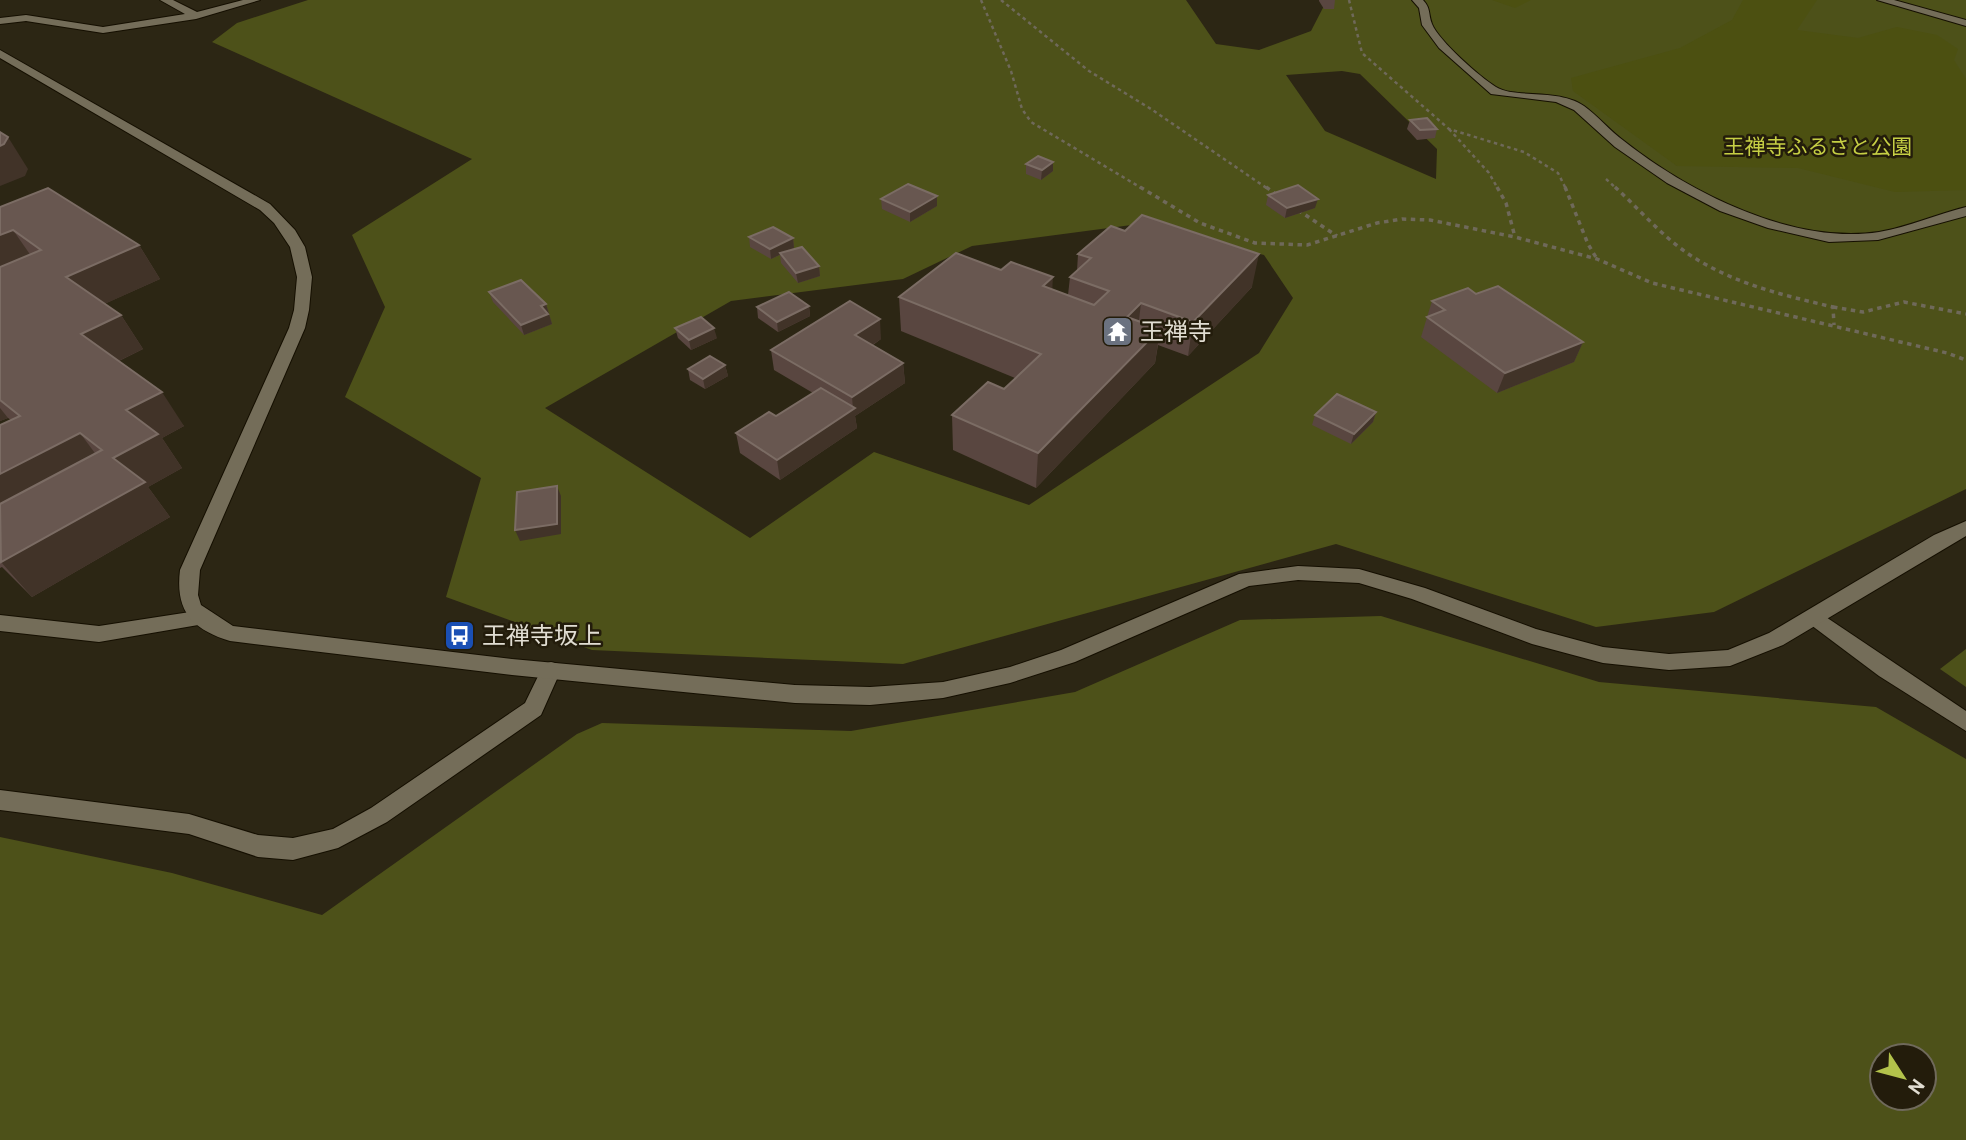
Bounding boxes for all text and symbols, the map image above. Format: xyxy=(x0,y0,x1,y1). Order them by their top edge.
park label: 王禅寺ふるさと公園 xyxy=(1724,135,1913,162)
temple icon: 王禅寺 xyxy=(1100,315,1134,349)
place label: 王禅寺 xyxy=(1140,319,1212,349)
bus stop icon: 王禅寺坂上 xyxy=(442,619,476,653)
place label: 王禅寺坂上 xyxy=(482,623,602,653)
north arrow xyxy=(1868,1042,1938,1112)
text: N xyxy=(1901,1073,1929,1098)

